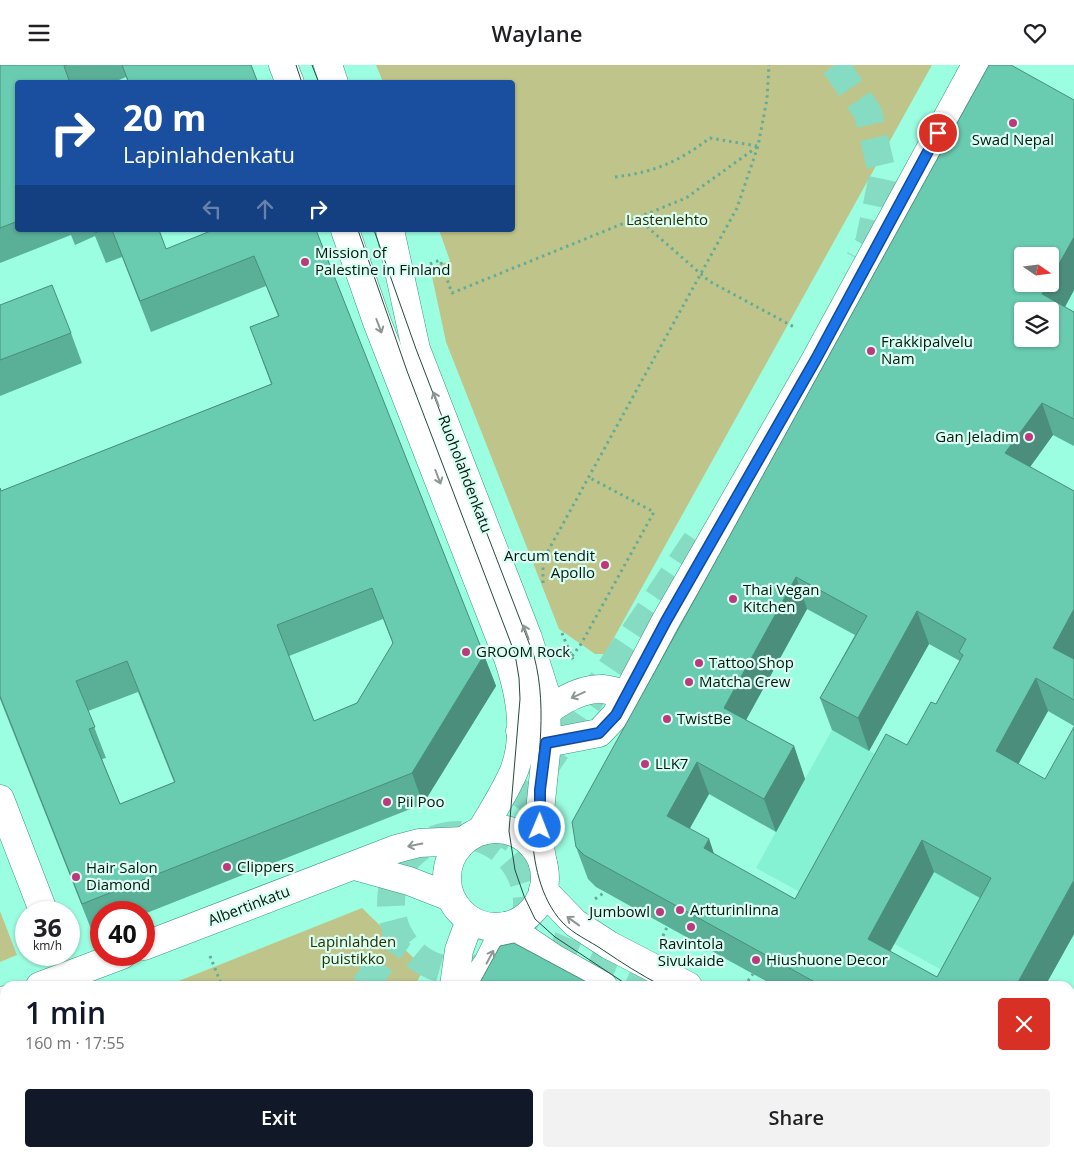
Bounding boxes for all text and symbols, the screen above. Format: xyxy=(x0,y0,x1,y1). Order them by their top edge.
text: Waylane xyxy=(492,18,582,48)
icon: menu xyxy=(25,19,53,47)
icon: heart xyxy=(1021,19,1049,47)
text: 20 m xyxy=(123,94,206,141)
icon: right xyxy=(40,100,105,165)
pin xyxy=(917,112,959,154)
marker: Swad Nepal xyxy=(1007,117,1019,129)
icon: arrive xyxy=(924,119,952,147)
place label: Swad Nepal xyxy=(972,129,1054,149)
text: Lapinlahdenkatu xyxy=(123,139,295,169)
icon: left xyxy=(198,195,226,223)
icon: ahead xyxy=(251,195,279,223)
icon: right xyxy=(304,195,332,223)
park label: Lastenlehto xyxy=(626,209,708,229)
place label: Mission of Palestine in Finland xyxy=(315,242,450,279)
north arrow xyxy=(1014,247,1059,293)
map controls xyxy=(1014,247,1059,347)
marker: Mission of Palestine in Finland xyxy=(299,256,311,268)
button: layers xyxy=(1014,302,1059,347)
one-way arrow xyxy=(375,318,384,333)
place label: Frakkipalvelu Nam xyxy=(881,331,973,368)
marker: Frakkipalvelu Nam xyxy=(865,345,877,357)
one-way arrow xyxy=(430,392,440,407)
street label: Ruoholahdenkatu xyxy=(434,412,498,535)
place label: Gan Jeladim xyxy=(935,426,1019,446)
marker: Gan Jeladim xyxy=(1023,431,1035,443)
one-way arrow xyxy=(433,469,443,484)
place label: Arcum tendit Apollo xyxy=(504,545,595,582)
marker: Arcum tendit Apollo xyxy=(599,559,611,571)
place label: Thai Vegan Kitchen xyxy=(743,579,820,616)
marker: Thai Vegan Kitchen xyxy=(727,593,739,605)
one-way arrow xyxy=(521,625,530,640)
place label: GROOM Rock xyxy=(476,641,570,661)
marker: GROOM Rock xyxy=(460,646,472,658)
place label: Tattoo Shop xyxy=(709,652,794,672)
marker: Tattoo Shop xyxy=(693,657,705,669)
place label: Matcha Crew xyxy=(699,671,791,691)
marker: Matcha Crew xyxy=(683,676,695,688)
one-way arrow xyxy=(571,691,586,700)
place label: TwistBe xyxy=(677,708,731,728)
marker: TwistBe xyxy=(661,713,673,725)
place label: LLK7 xyxy=(655,753,688,773)
marker: LLK7 xyxy=(639,758,651,770)
place label: Pii Poo xyxy=(397,791,445,811)
marker: Pii Poo xyxy=(381,796,393,808)
position arrow xyxy=(513,800,565,852)
one-way arrow xyxy=(407,841,423,850)
place label: Clippers xyxy=(237,856,294,876)
place label: Hair Salon Diamond xyxy=(86,857,158,894)
marker: Clippers xyxy=(221,861,233,873)
marker: Hair Salon Diamond xyxy=(70,871,82,883)
street label: Albertinkatu xyxy=(205,880,292,930)
place label: Artturinlinna xyxy=(690,899,779,919)
speed limit sign: 40 xyxy=(90,901,155,966)
place label: Jumbowl xyxy=(587,901,650,921)
marker: Artturinlinna xyxy=(674,904,686,916)
marker: Jumbowl xyxy=(654,906,666,918)
text: 36 xyxy=(33,910,62,944)
one-way arrow xyxy=(566,916,580,926)
marker: Ravintola Sivukaide xyxy=(685,921,697,933)
park label: Lapinlahden puistikko xyxy=(310,931,396,968)
place label: Ravintola Sivukaide xyxy=(658,933,724,970)
text: km/h xyxy=(33,937,62,954)
place label: Hiushuone Decor xyxy=(766,949,888,969)
one-way arrow xyxy=(486,950,495,965)
marker: Hiushuone Decor xyxy=(750,954,762,966)
text: 1 min xyxy=(25,992,106,1033)
button: close xyxy=(998,998,1050,1050)
text: 160 m · 17:55 xyxy=(25,1032,125,1054)
button: Exit xyxy=(25,1089,533,1147)
button: Share xyxy=(543,1089,1050,1147)

